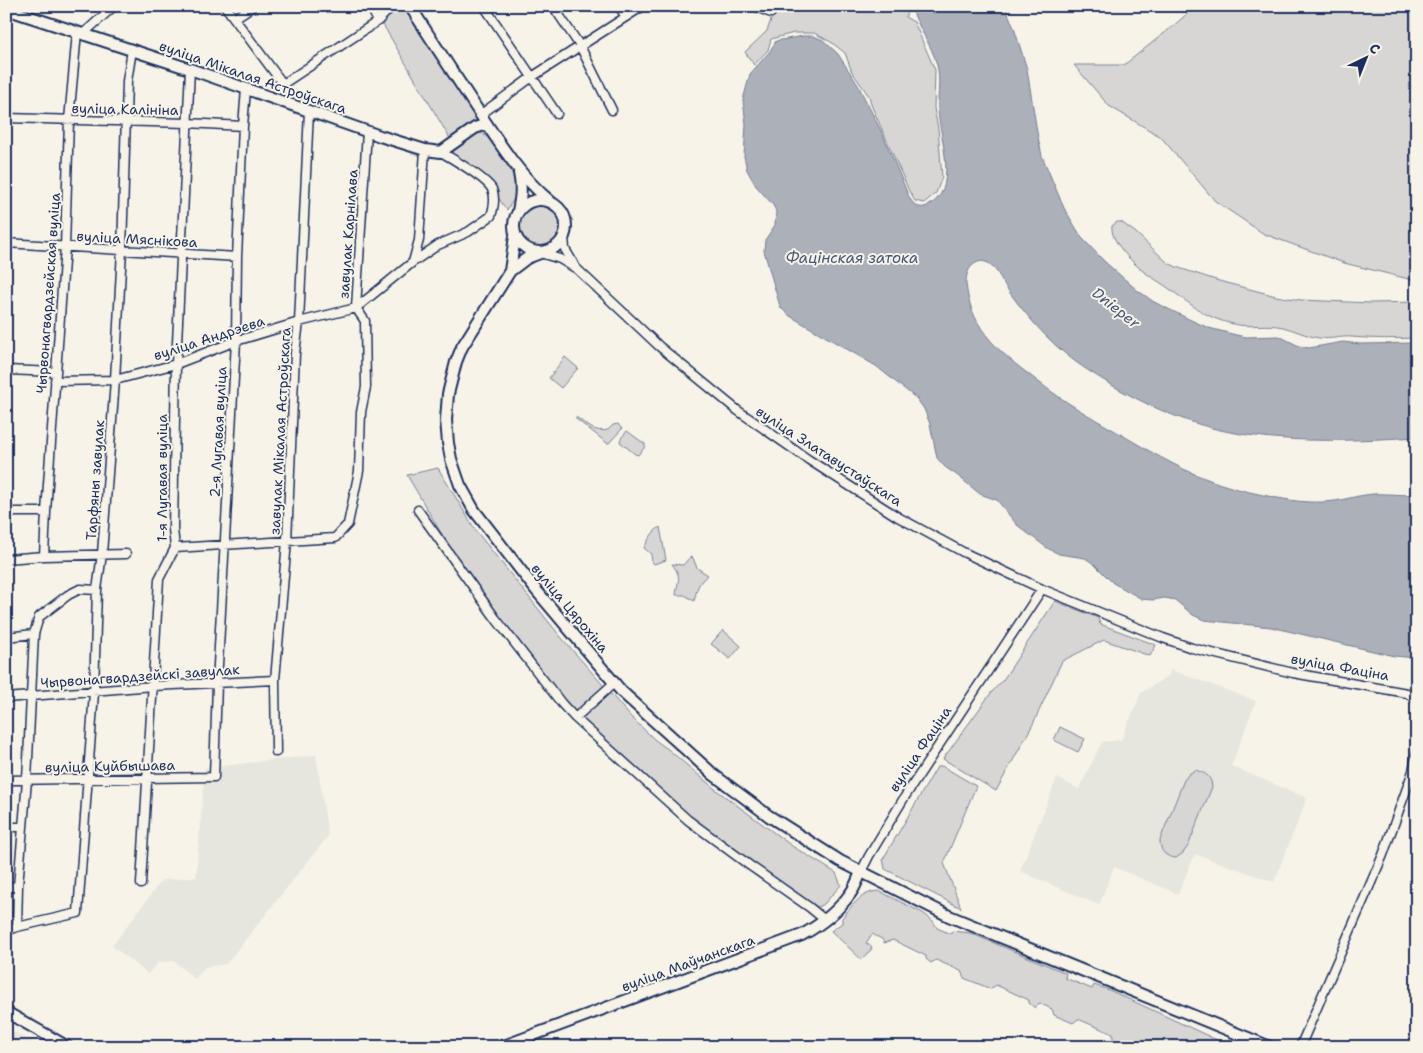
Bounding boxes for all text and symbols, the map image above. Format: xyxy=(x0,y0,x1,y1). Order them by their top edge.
north arrow xyxy=(1340,32,1390,82)
street label: вуліца Мікалая Астроўскага xyxy=(157,36,349,118)
text: С xyxy=(1366,39,1384,58)
street label: вуліца Калініна xyxy=(71,99,179,119)
street label: завулак Карнілава xyxy=(334,168,362,299)
street label: Чырвонагвардзейская вуліца xyxy=(32,192,64,394)
street label: вуліца Мяснікова xyxy=(76,227,198,251)
water label: Фацінская затока xyxy=(786,248,918,268)
water label: Dnieper xyxy=(1088,283,1145,334)
street label: вуліца Андрэева xyxy=(151,312,267,364)
street label: завулак Мікалая Астроўскага xyxy=(266,327,294,535)
street label: 2-я Лугавая вуліца xyxy=(206,366,230,498)
street label: вуліца Златавустаўскага xyxy=(753,402,906,510)
street label: 1-я Лугавая вуліца xyxy=(153,414,171,542)
street label: Тарфяны завулак xyxy=(82,419,108,541)
street label: вуліца Цярохіна xyxy=(527,560,613,657)
street label: вуліца Фаціна xyxy=(1290,650,1391,685)
street label: Чырвонагвардзейскі завулак xyxy=(40,660,241,692)
street label: вуліца Фаціна xyxy=(885,703,955,795)
street label: вуліца Куйбышава xyxy=(45,756,176,776)
street label: вуліца Маўчанскага xyxy=(619,930,757,995)

